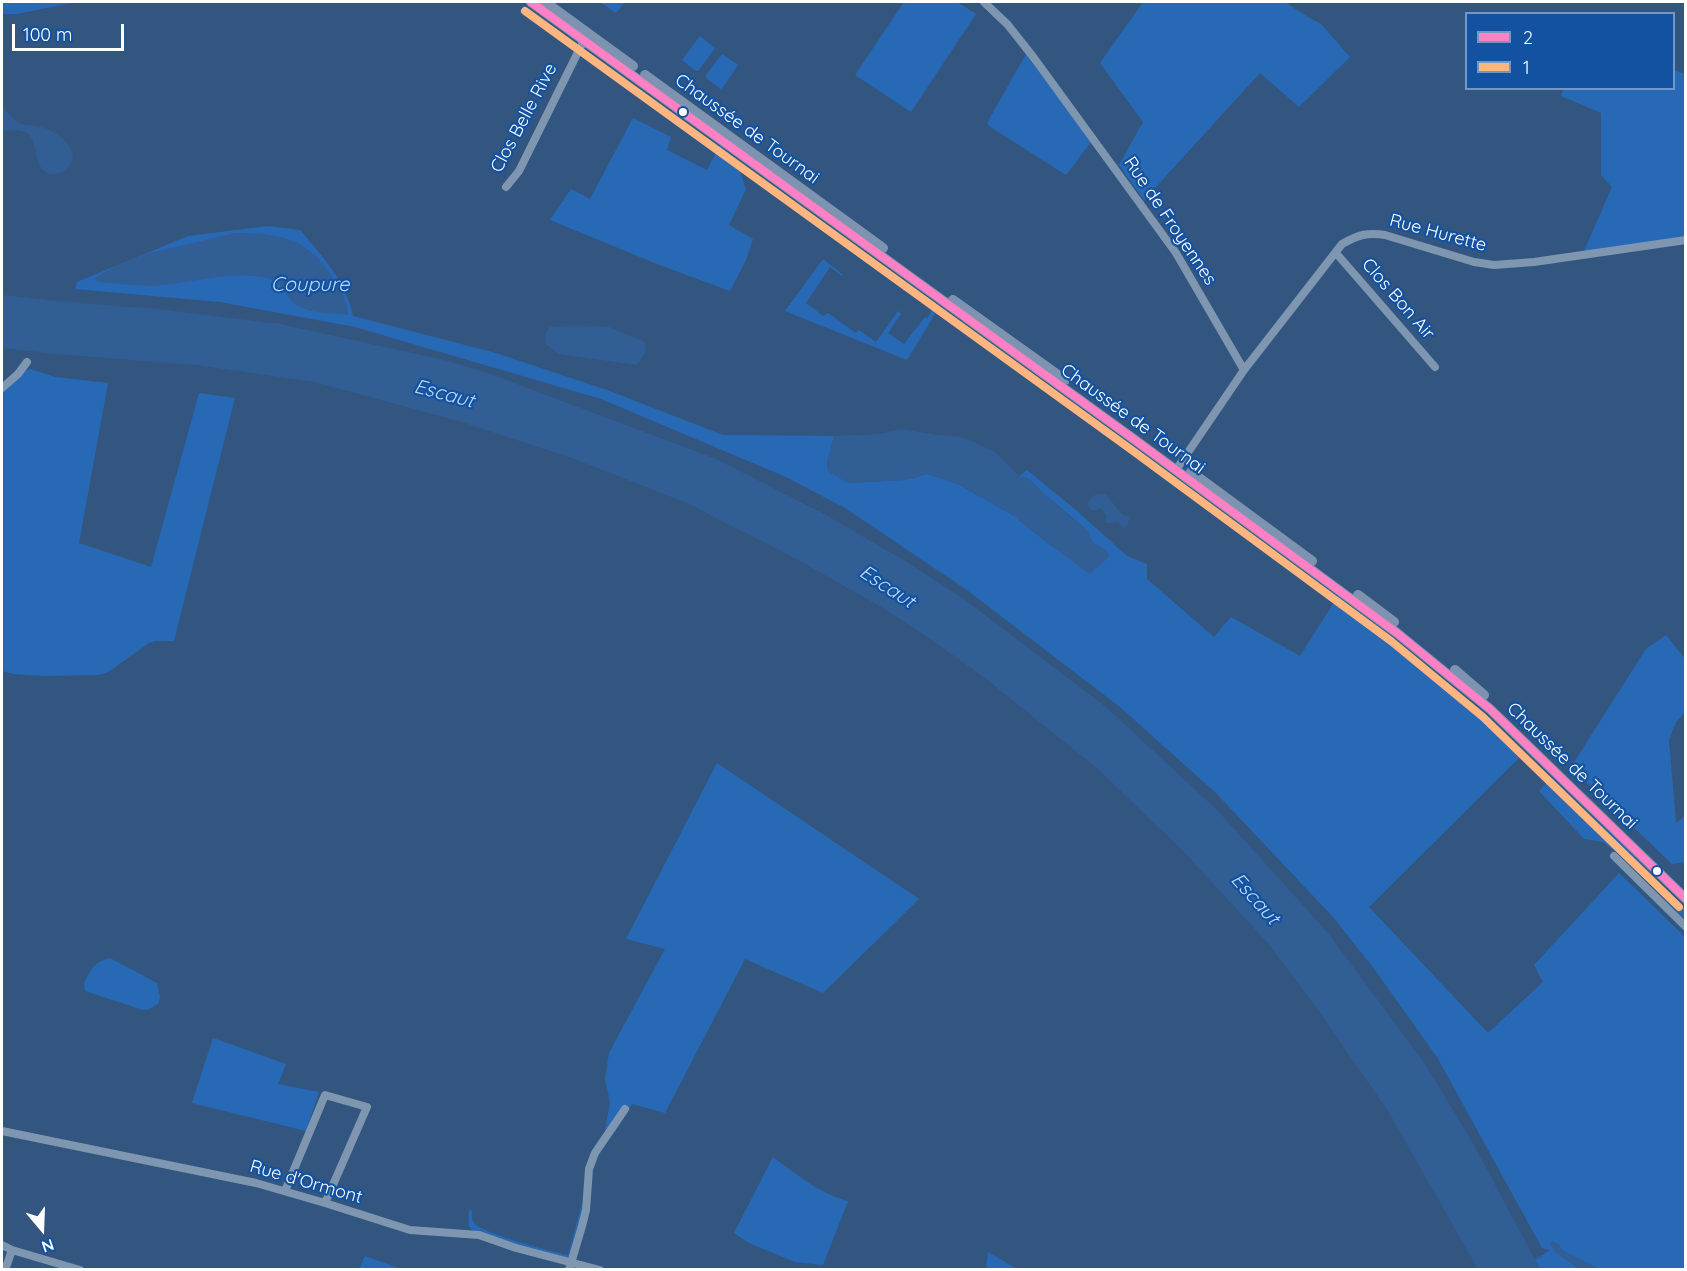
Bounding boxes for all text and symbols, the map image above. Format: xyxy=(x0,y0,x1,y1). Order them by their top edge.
scale bar xyxy=(15,12,128,50)
legend xyxy=(1465,12,1675,90)
text: 100 m xyxy=(23,23,72,46)
text: 2 xyxy=(1523,26,1533,49)
text: 1 xyxy=(1523,56,1530,79)
street label: Clos Belle Rive xyxy=(486,60,562,176)
street label: Chaussée de Tournai xyxy=(671,69,823,189)
unlabelled marker xyxy=(677,106,689,118)
street label: Rue de Froyennes xyxy=(1119,153,1221,289)
street label: Rue Hurette xyxy=(1387,210,1489,256)
street label: Clos Bon Air xyxy=(1357,254,1439,344)
water label: Coupure xyxy=(271,273,349,297)
street label: Chaussée de Tournai xyxy=(1057,359,1209,479)
water label: Escaut xyxy=(411,374,477,414)
water label: Escaut xyxy=(855,560,919,614)
street label: Chaussée de Tournai xyxy=(1502,698,1642,834)
unlabelled marker xyxy=(1651,865,1663,877)
water label: Escaut xyxy=(1226,868,1284,930)
street label: Rue d'Ormont xyxy=(247,1156,365,1208)
north arrow xyxy=(12,1199,72,1259)
text: N xyxy=(39,1235,57,1257)

